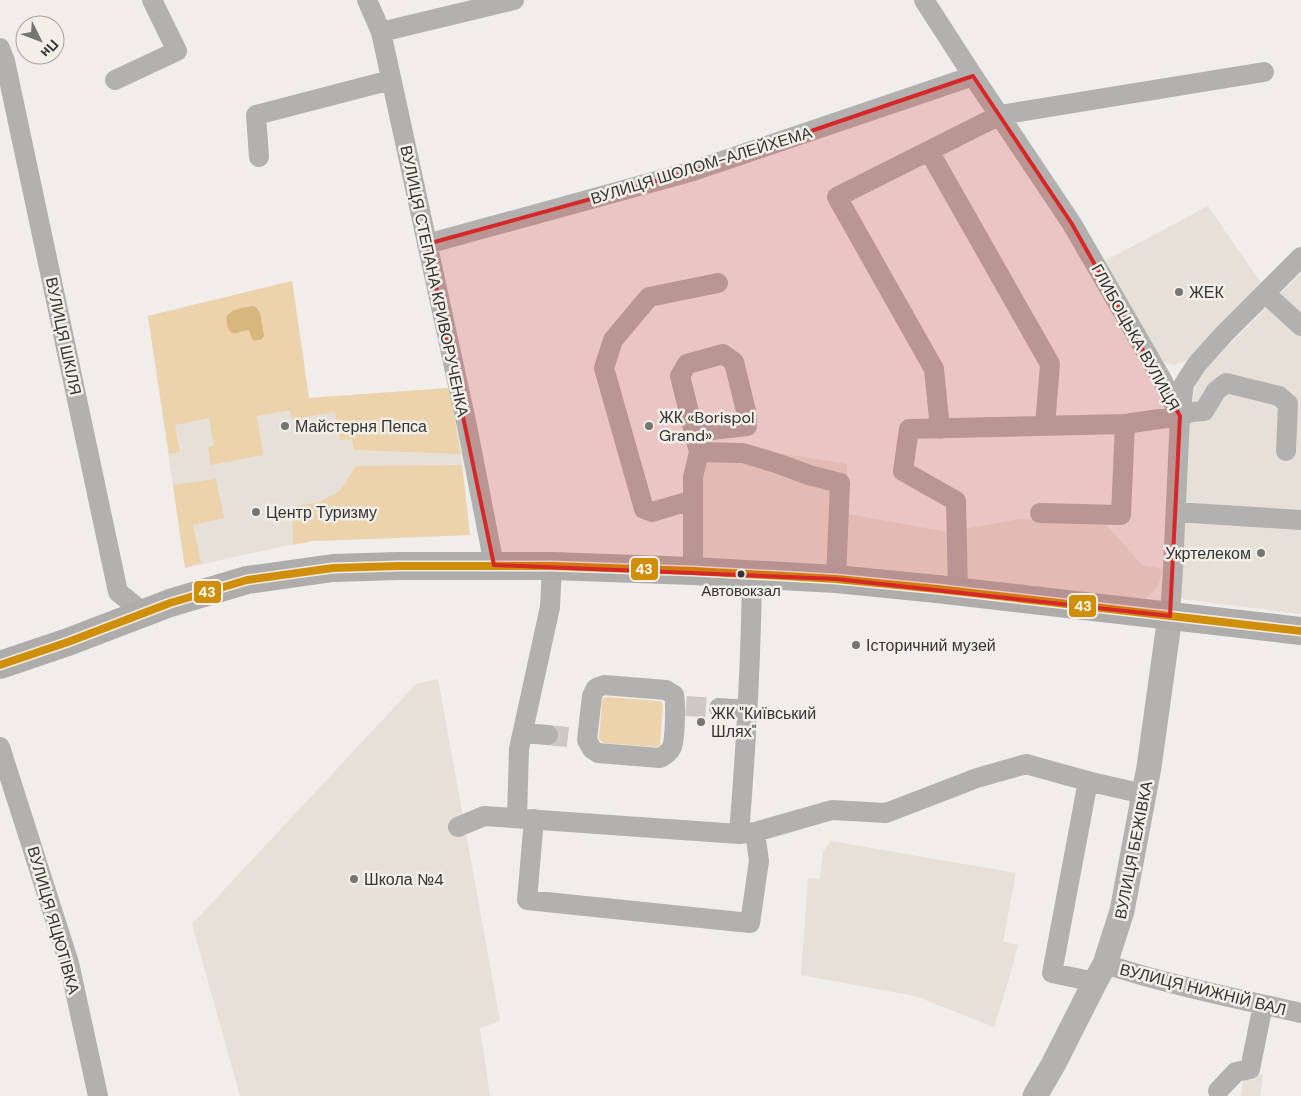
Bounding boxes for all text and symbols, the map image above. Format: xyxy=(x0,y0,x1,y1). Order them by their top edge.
north arrow xyxy=(15,15,65,65)
text: Пн xyxy=(37,36,63,62)
street label: ВУЛИЦЯ ШОЛОМ-АЛЕЙХЕМА xyxy=(588,122,815,209)
street label: ВУЛИЦЯ СТЕПАНА КРИВОРУЧЕНКА xyxy=(395,143,474,419)
street label: ГЛИБОЦЬКА ВУЛИЦЯ xyxy=(1087,260,1185,414)
street label: ВУЛИЦЯ ШКІЛЯ xyxy=(41,275,86,397)
place label: ЖЕК xyxy=(1189,282,1224,303)
marker: ЖЕК xyxy=(1173,286,1185,298)
place label: ЖК «Borispol Grand» xyxy=(659,407,755,446)
place label: Майстерня Пепса xyxy=(295,416,427,437)
marker: Майстерня Пепса xyxy=(279,420,291,432)
marker: ЖК «Borispol Grand» xyxy=(643,420,655,432)
place label: Центр Туризму xyxy=(266,502,377,523)
marker: Центр Туризму xyxy=(250,506,262,518)
place label: Укртелеком xyxy=(1165,543,1251,564)
marker: Укртелеком xyxy=(1255,547,1267,559)
line badge: 43 xyxy=(630,557,659,581)
text: 43 xyxy=(635,560,653,578)
marker: Автовокзал xyxy=(736,569,746,579)
line badge: 43 xyxy=(193,580,222,604)
place label: Автовокзал xyxy=(701,581,781,601)
text: 43 xyxy=(198,583,216,601)
line badge: 43 xyxy=(1068,594,1097,618)
text: 43 xyxy=(1074,597,1092,615)
place label: Історичний музей xyxy=(866,635,996,656)
marker: Історичний музей xyxy=(850,639,862,651)
place label: ЖК "Київський Шлях" xyxy=(711,703,816,742)
marker: ЖК "Київський Шлях" xyxy=(695,716,707,728)
street label: ВУЛИЦЯ БЕЖІВКА xyxy=(1110,779,1157,921)
street label: ВУЛИЦЯ ЯЦЮТІВКА xyxy=(22,844,85,997)
place label: Школа №4 xyxy=(364,869,444,890)
marker: Школа №4 xyxy=(348,873,360,885)
street label: ВУЛИЦЯ НИЖНІЙ ВАЛ xyxy=(1118,959,1288,1020)

